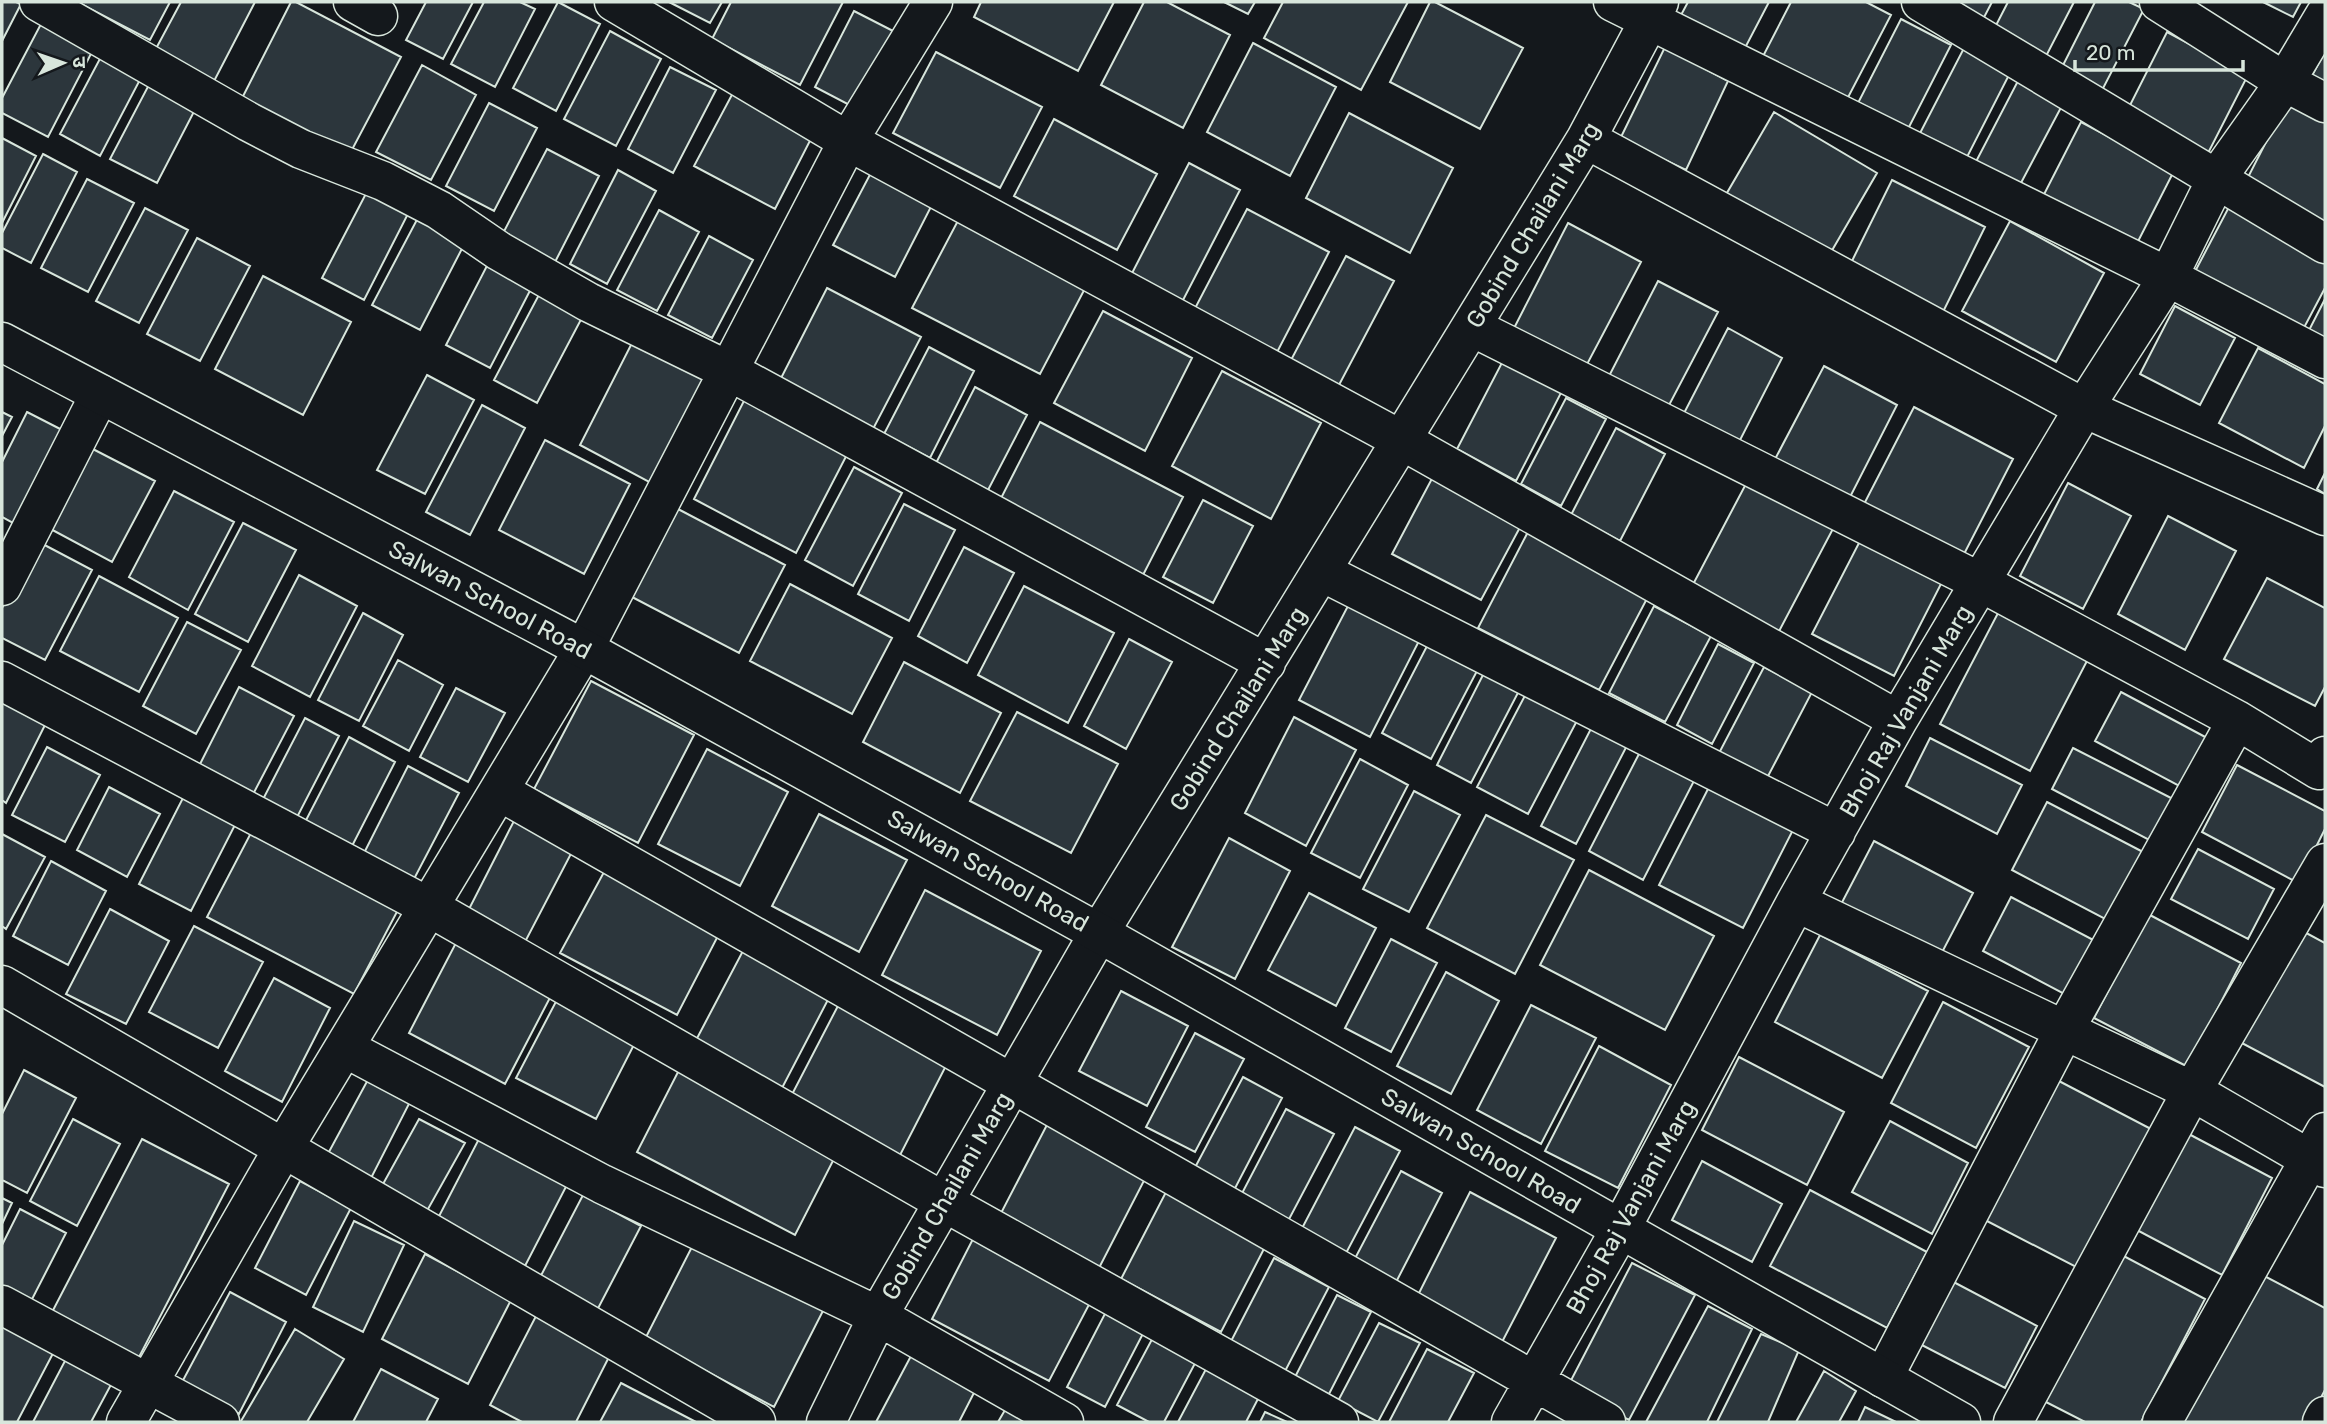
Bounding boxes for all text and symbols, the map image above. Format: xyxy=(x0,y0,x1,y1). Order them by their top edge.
north arrow xyxy=(28,28,98,98)
scale bar xyxy=(2075,28,2243,72)
text: 20 m xyxy=(2086,40,2135,65)
text: उ xyxy=(68,56,91,69)
street label: Gobind Chailani Marg xyxy=(1460,117,1606,333)
street label: Salwan School Road xyxy=(384,535,596,665)
street label: Bhoj Raj Vanjani Marg xyxy=(1834,600,1978,822)
street label: Gobind Chailani Marg xyxy=(1164,602,1312,816)
street label: Salwan School Road xyxy=(883,804,1093,938)
street label: Salwan School Road xyxy=(1376,1083,1586,1219)
street label: Gobind Chailani Marg xyxy=(876,1087,1018,1305)
street label: Bhoj Raj Vanjani Marg xyxy=(1561,1095,1701,1319)

